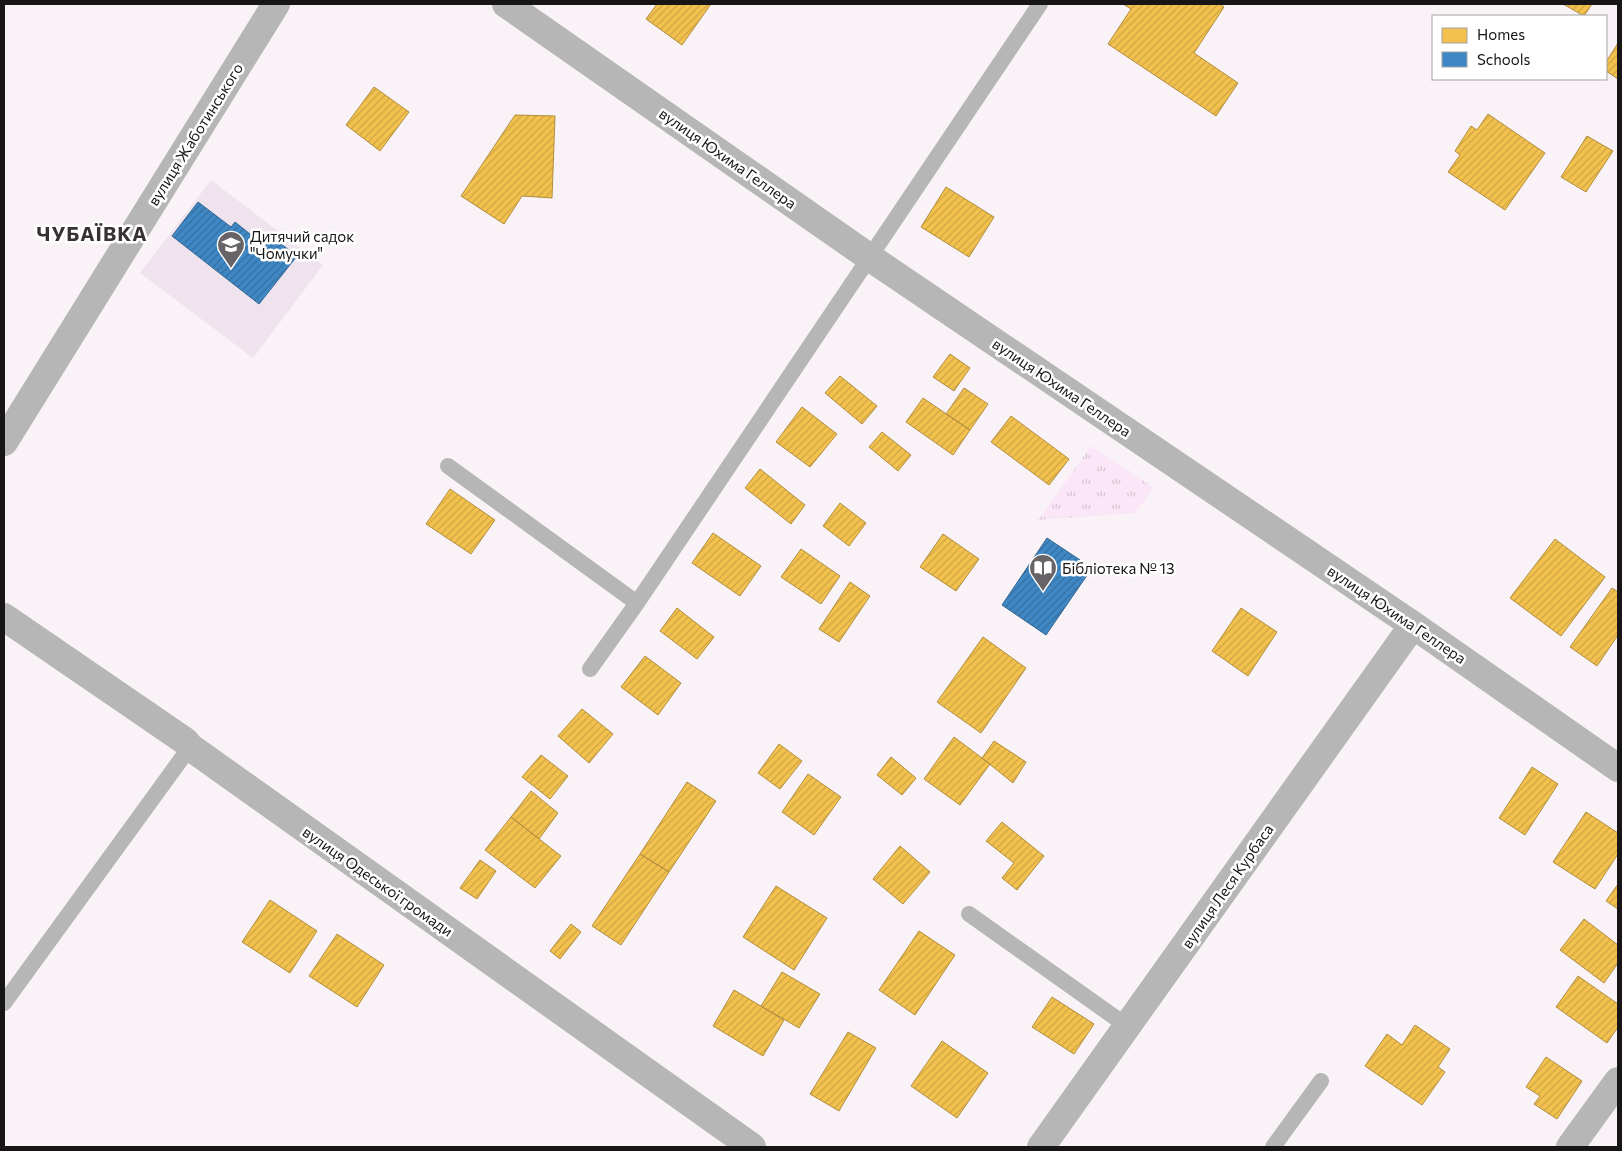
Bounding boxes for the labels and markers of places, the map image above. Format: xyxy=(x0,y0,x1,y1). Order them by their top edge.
place label: Дитячий садок "Чомучки" xyxy=(250,227,354,262)
school or university icon: Дитячий садок "Чомучки" xyxy=(216,230,246,269)
library icon: Бібліотека № 13 xyxy=(1028,553,1058,592)
place label: Бібліотека № 13 xyxy=(1062,559,1175,577)

